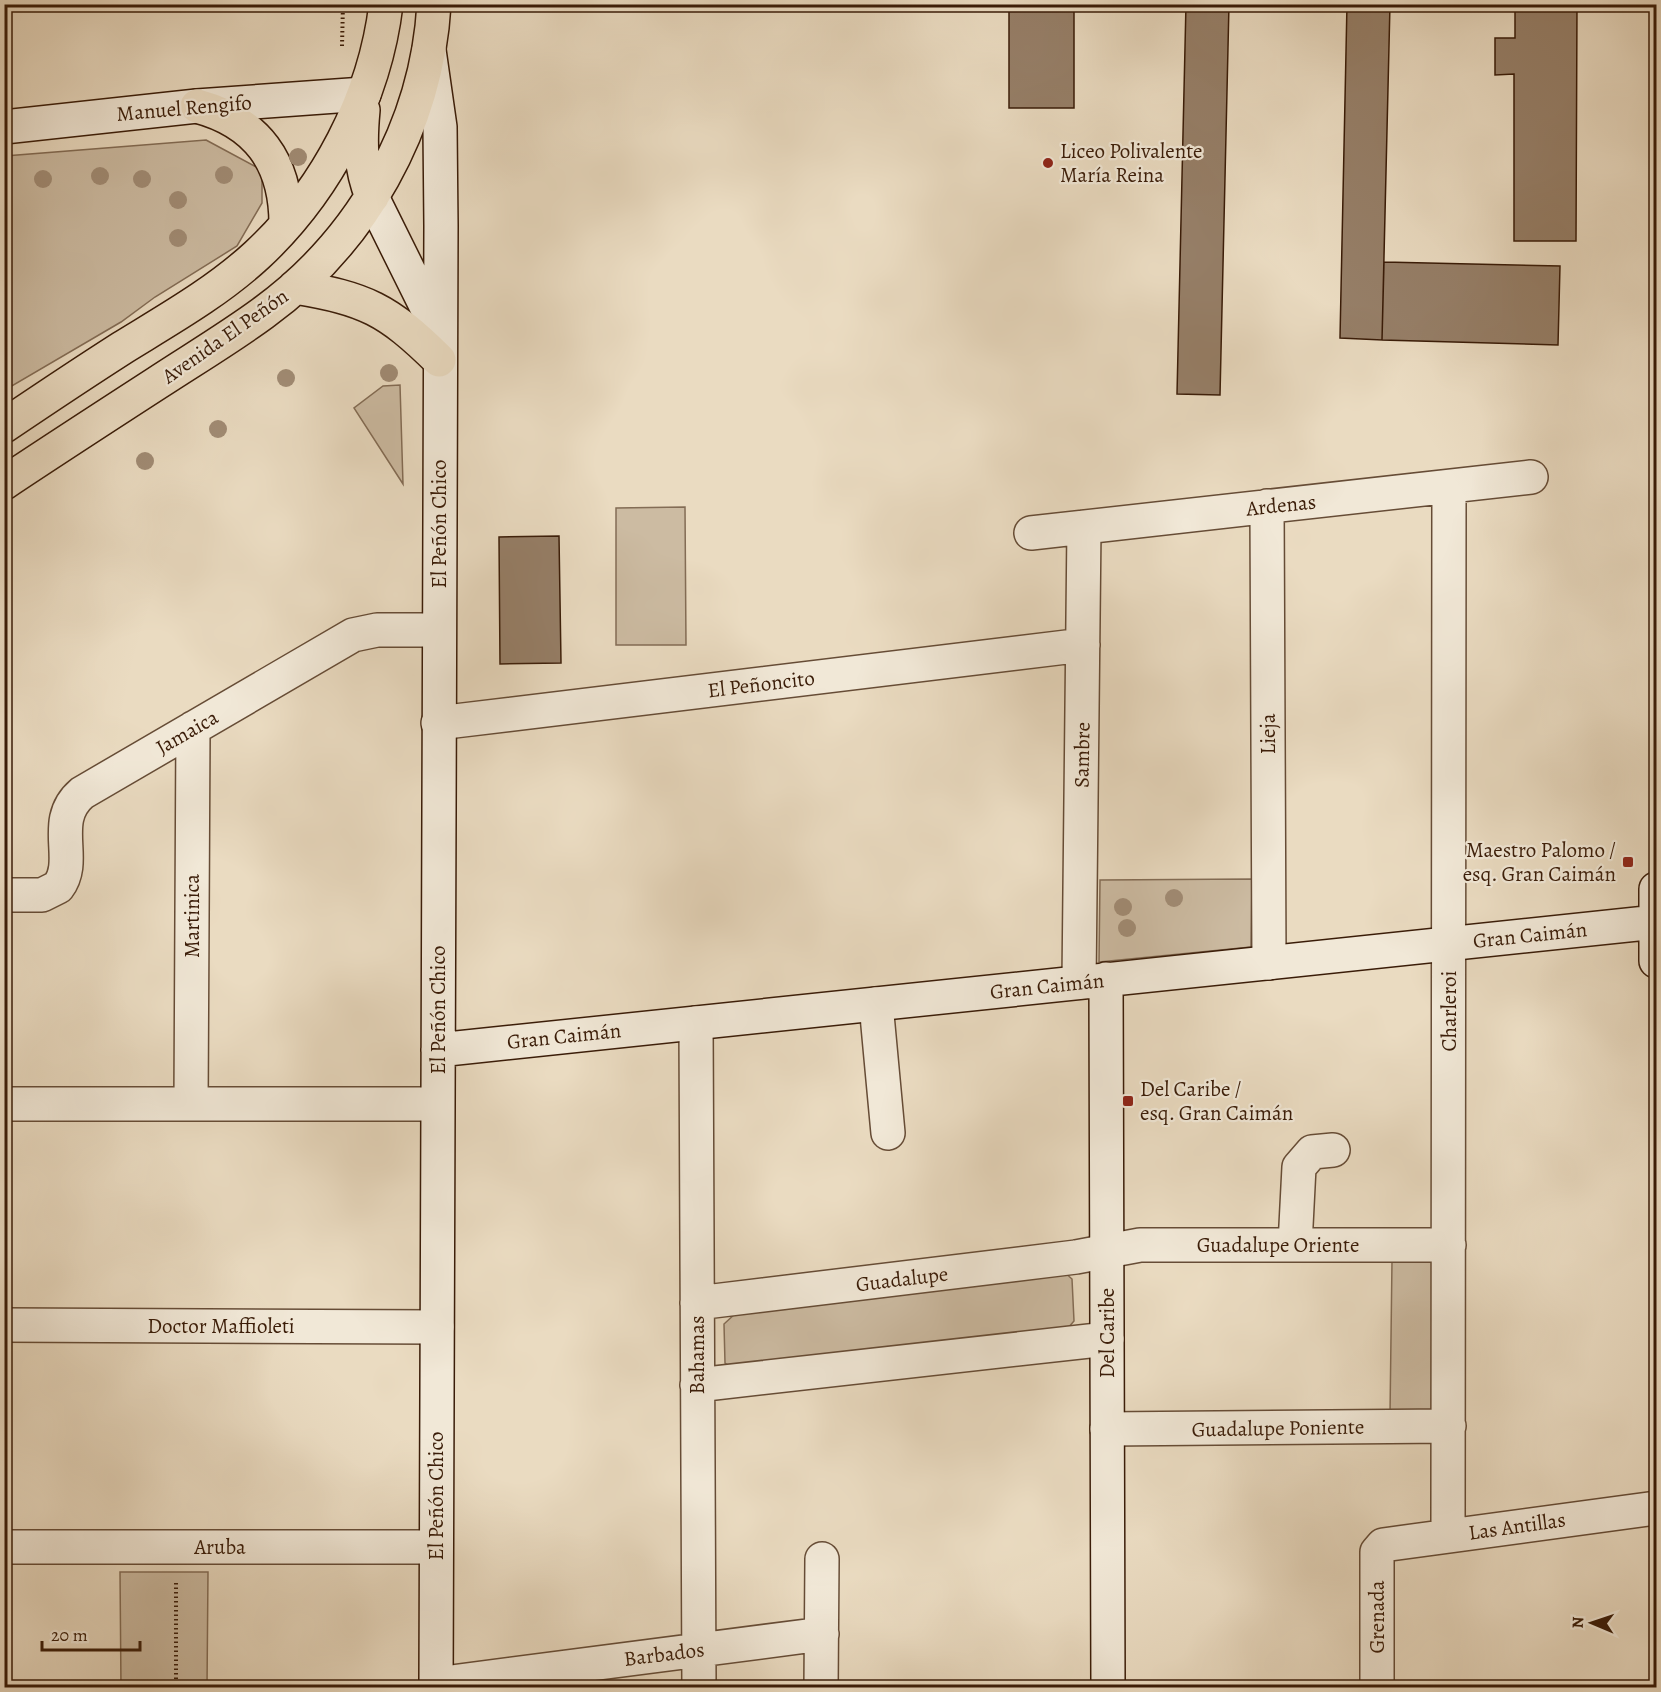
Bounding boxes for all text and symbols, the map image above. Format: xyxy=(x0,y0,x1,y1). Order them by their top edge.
street label: Manuel Rengifo xyxy=(115,88,253,128)
place label: Liceo Polivalente María Reina xyxy=(1060,137,1203,189)
marker: Liceo Polivalente María Reina xyxy=(1041,156,1055,170)
street label: Avenida El Peñón xyxy=(155,282,294,391)
street label: El Peñón Chico xyxy=(425,460,453,588)
street label: Ardenas xyxy=(1244,487,1317,523)
street label: El Peñoncito xyxy=(706,664,816,704)
street label: Jamaica xyxy=(151,703,223,761)
street label: Lieja xyxy=(1254,713,1282,755)
street label: Sambre xyxy=(1067,722,1097,788)
place label: Maestro Palomo / esq. Gran Caimán xyxy=(1463,836,1616,888)
marker: Maestro Palomo / esq. Gran Caimán xyxy=(1621,855,1635,869)
street label: Martinica xyxy=(178,874,206,958)
street label: Gran Caimán xyxy=(1472,915,1588,955)
street label: El Peñón Chico xyxy=(424,946,452,1074)
street label: Gran Caimán xyxy=(989,966,1105,1006)
street label: Charleroi xyxy=(1435,970,1463,1051)
street label: Gran Caimán xyxy=(506,1016,622,1056)
place label: Del Caribe / esq. Gran Caimán xyxy=(1140,1075,1293,1127)
marker: Del Caribe / esq. Gran Caimán xyxy=(1121,1094,1135,1108)
street label: Guadalupe Oriente xyxy=(1197,1231,1359,1259)
street label: Guadalupe xyxy=(854,1259,950,1299)
street label: Del Caribe xyxy=(1093,1288,1121,1378)
street label: Doctor Maffioleti xyxy=(147,1312,295,1340)
street label: Bahamas xyxy=(683,1315,711,1395)
street label: Guadalupe Poniente xyxy=(1191,1412,1365,1444)
street label: El Peñón Chico xyxy=(422,1432,450,1560)
street label: Las Antillas xyxy=(1467,1505,1567,1547)
street label: Aruba xyxy=(193,1533,246,1561)
street label: Grenada xyxy=(1363,1580,1391,1654)
north arrow xyxy=(1562,1593,1622,1653)
scale bar xyxy=(42,1614,140,1652)
text: N xyxy=(1567,1616,1589,1629)
text: 20 m xyxy=(51,1623,88,1647)
street label: Barbados xyxy=(622,1635,706,1673)

